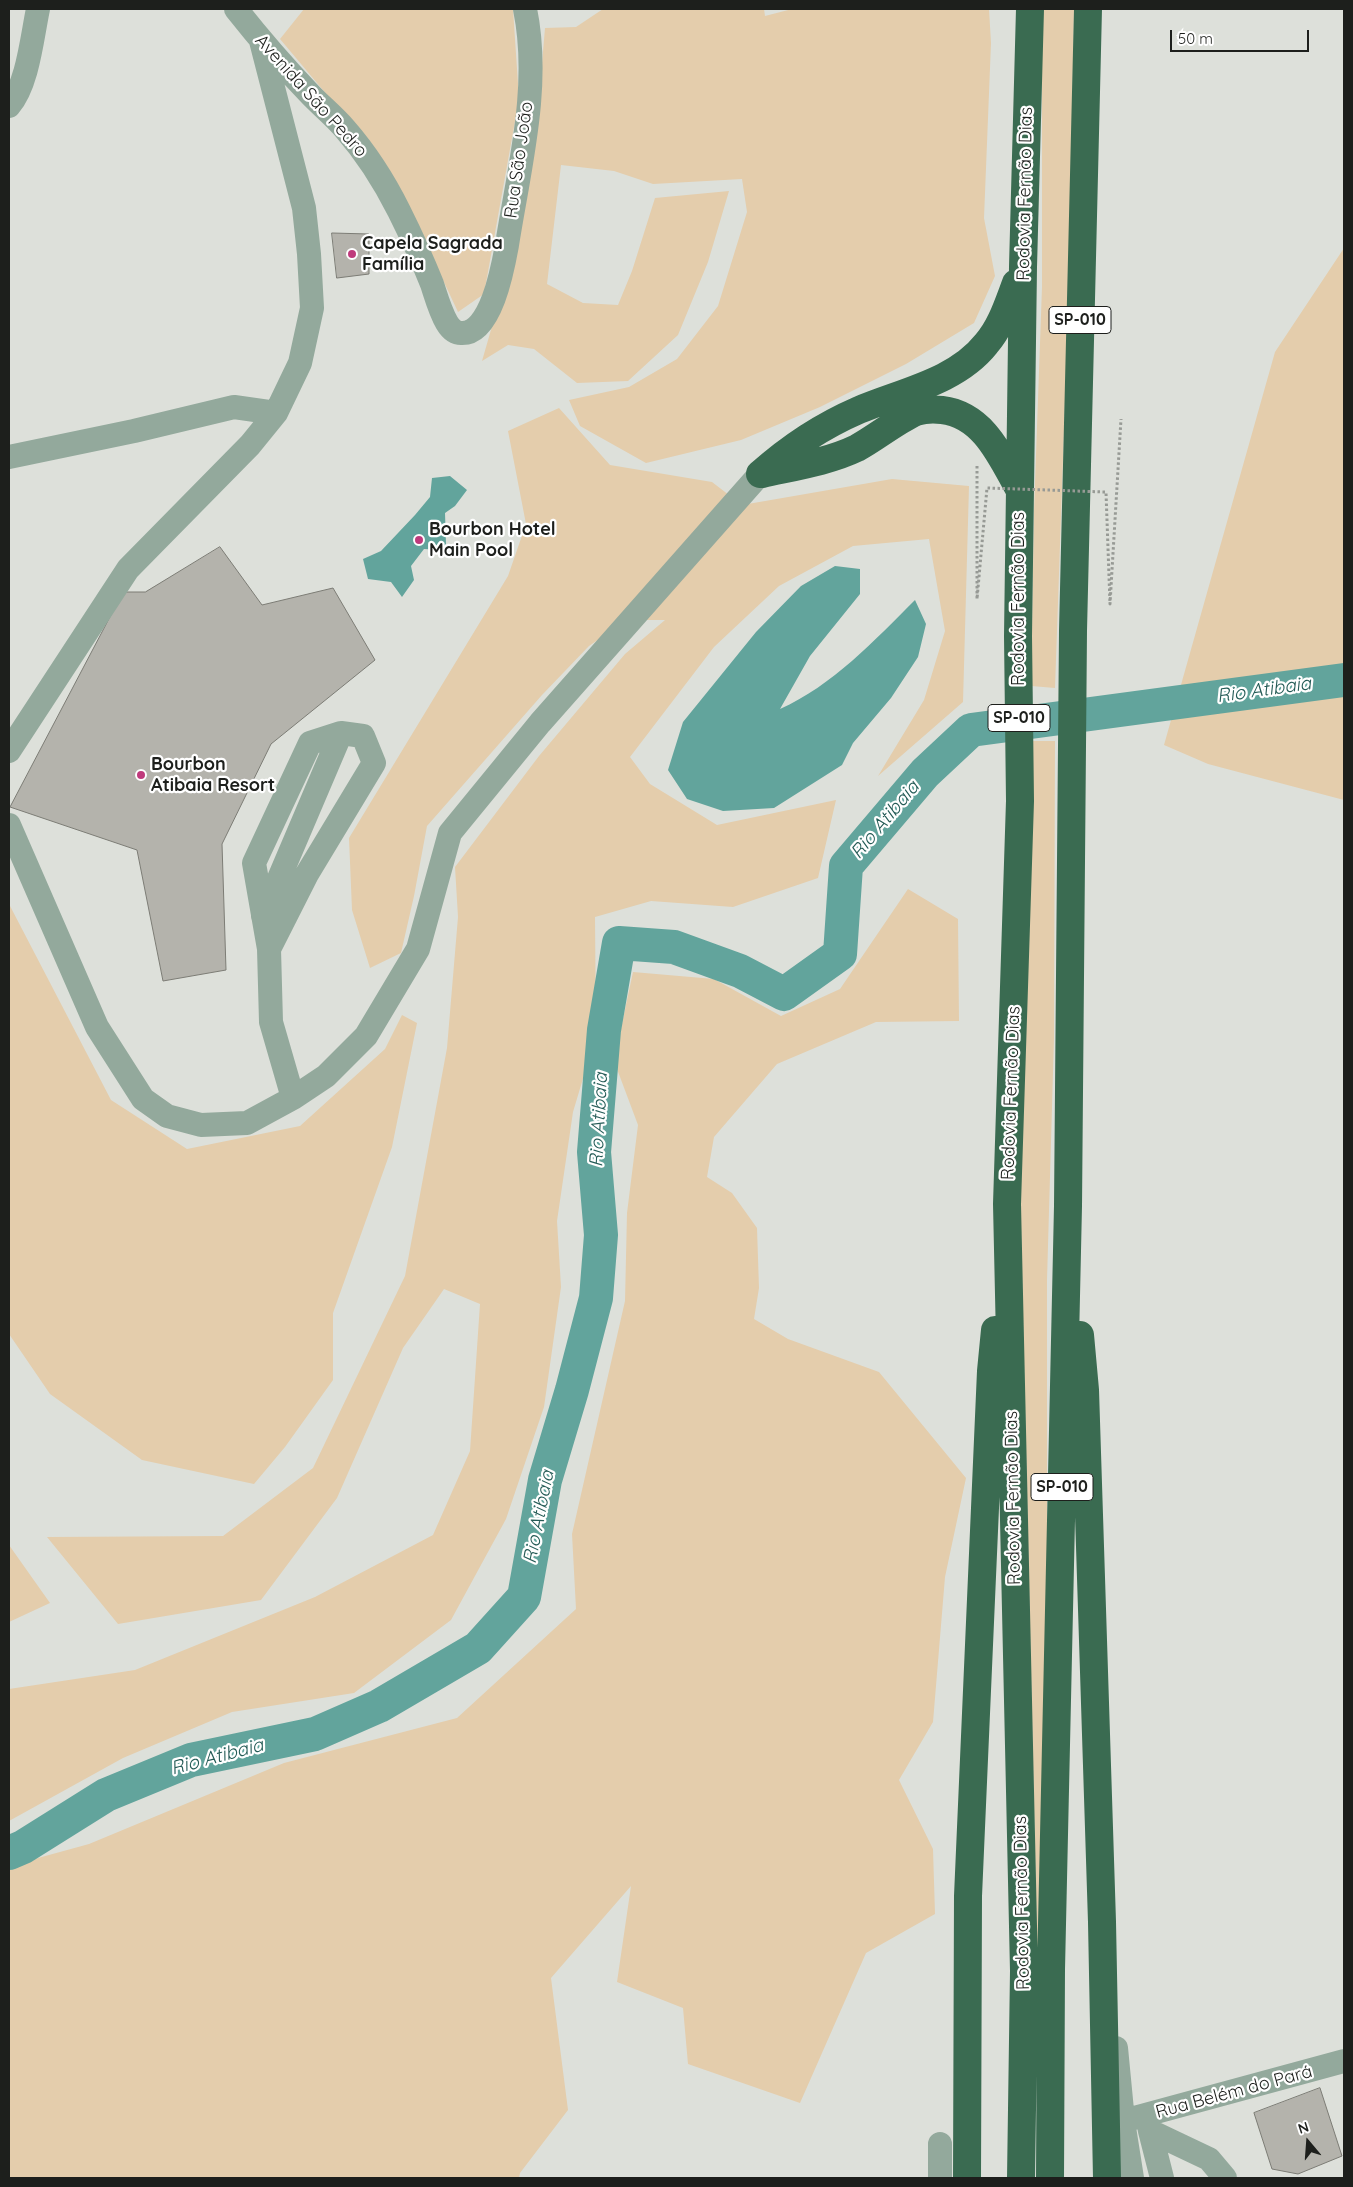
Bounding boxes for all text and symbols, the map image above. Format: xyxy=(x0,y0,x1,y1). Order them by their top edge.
scale bar xyxy=(1173,20,1312,52)
text: 50 m xyxy=(1178,29,1213,48)
street label: Avenida São Pedro xyxy=(250,30,372,162)
street label: Rua São João xyxy=(500,100,538,220)
street label: Rodovia Fernão Dias xyxy=(1013,107,1037,281)
place label: Capela Sagrada Família xyxy=(362,233,503,276)
marker: Capela Sagrada Família xyxy=(346,248,358,260)
road number: SP-010 xyxy=(1049,306,1111,334)
street label: Rodovia Fernão Dias xyxy=(1008,512,1030,686)
place label: Bourbon Hotel Main Pool xyxy=(429,519,556,562)
marker: Bourbon Hotel Main Pool xyxy=(413,534,425,546)
water label: Rio Atibaia xyxy=(1215,672,1313,708)
road number: SP-010 xyxy=(988,704,1050,731)
place label: Bourbon Atibaia Resort xyxy=(151,754,275,796)
marker: Bourbon Atibaia Resort xyxy=(135,769,147,781)
water label: Rio Atibaia xyxy=(846,776,924,864)
street label: Rodovia Fernão Dias xyxy=(997,1006,1025,1180)
water label: Rio Atibaia xyxy=(585,1072,613,1168)
street label: Rodovia Fernão Dias xyxy=(1001,1411,1025,1585)
water label: Rio Atibaia xyxy=(519,1468,559,1566)
road number: SP-010 xyxy=(1031,1474,1093,1500)
water label: Rio Atibaia xyxy=(168,1734,266,1780)
street label: Rodovia Fernão Dias xyxy=(1010,1816,1034,1990)
street label: Rua Belém do Pará xyxy=(1153,2061,1315,2123)
north arrow xyxy=(1283,2117,1333,2167)
text: N xyxy=(1296,2118,1311,2138)

